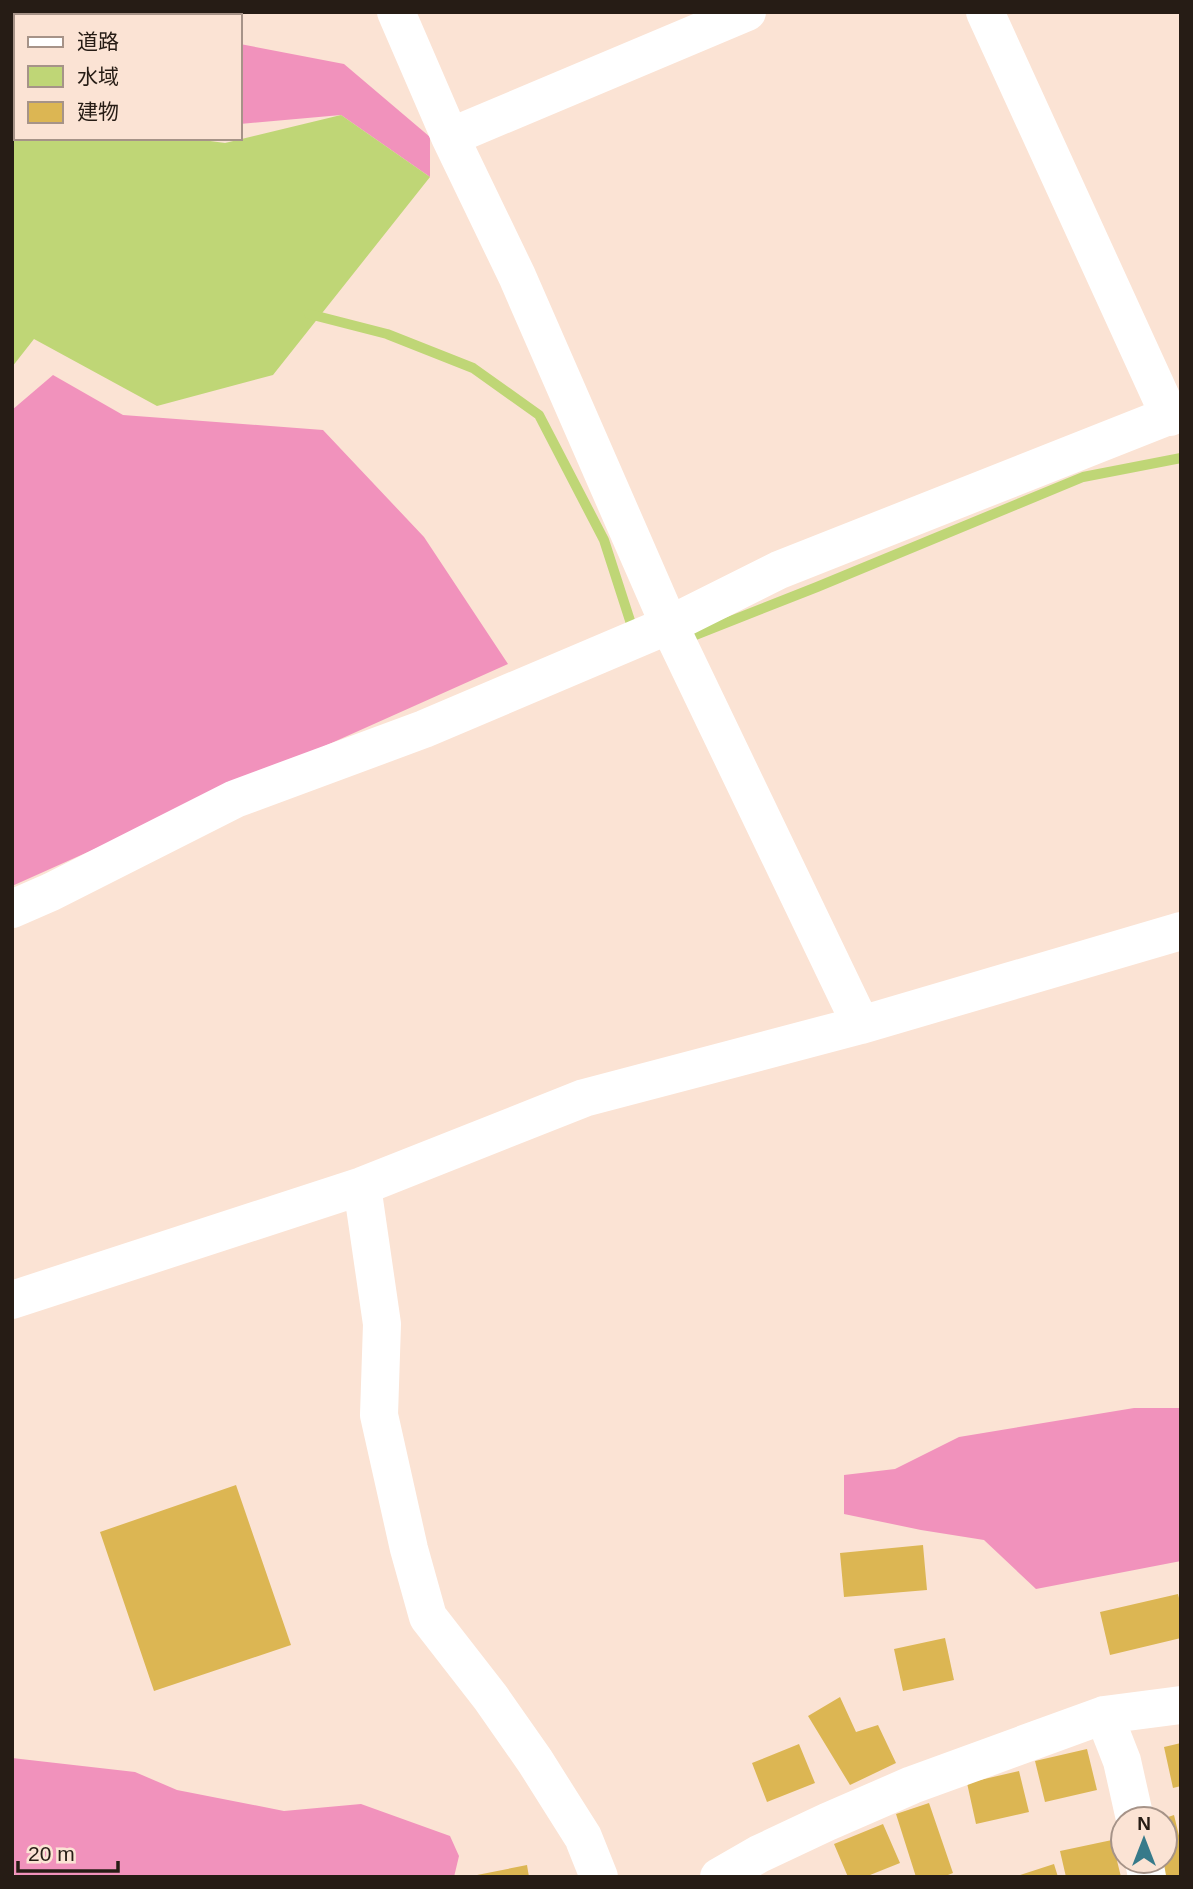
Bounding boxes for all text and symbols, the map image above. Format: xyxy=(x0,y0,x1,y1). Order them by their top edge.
legend xyxy=(14,14,242,140)
text: 道路 xyxy=(77,30,119,53)
text: 水域 xyxy=(77,65,119,88)
text: 建物 xyxy=(77,100,119,123)
north arrow xyxy=(1109,1805,1179,1875)
text: N xyxy=(1137,1813,1151,1834)
scale bar xyxy=(18,1829,117,1873)
text: 20 m xyxy=(28,1842,75,1865)

